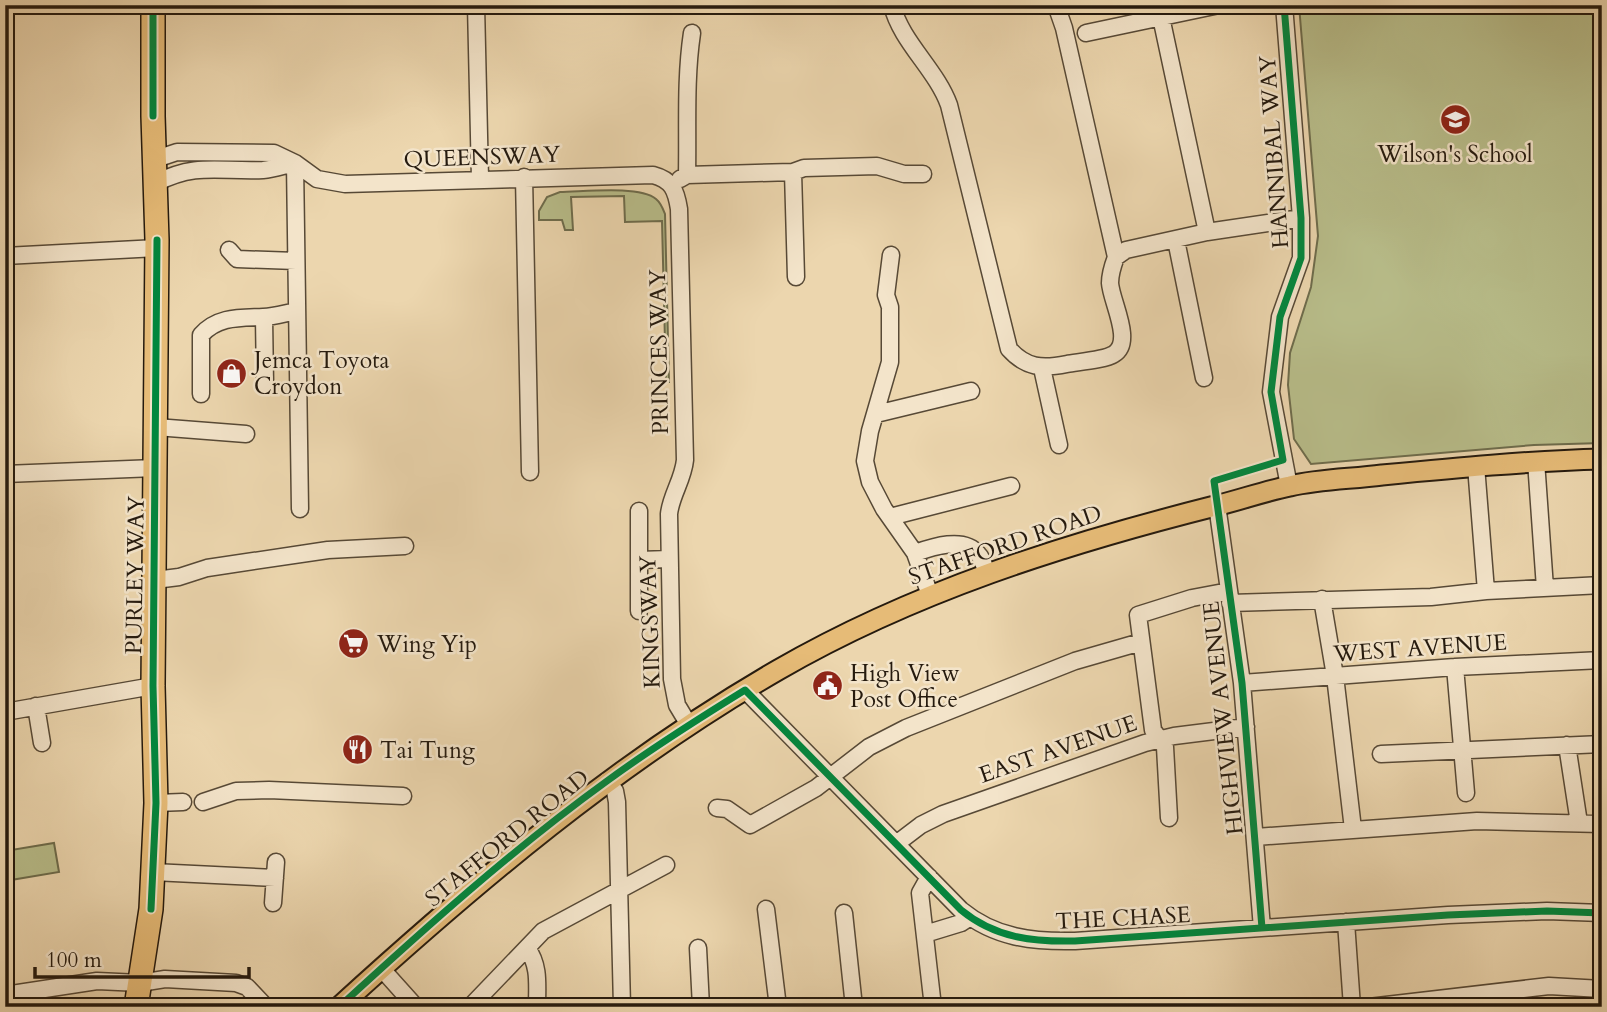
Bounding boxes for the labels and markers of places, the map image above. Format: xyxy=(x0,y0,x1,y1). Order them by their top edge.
school or university icon: Wilson's School xyxy=(1438,103,1472,137)
place label: Wilson's School xyxy=(1376,139,1533,170)
place label: Jemca Toyota Croydon xyxy=(251,345,389,402)
shop icon: Jemca Toyota Croydon xyxy=(214,356,248,390)
supermarket icon: Wing Yip xyxy=(337,627,371,661)
place label: Wing Yip xyxy=(376,629,477,660)
place label: High View Post Office xyxy=(850,658,960,715)
public building icon: High View Post Office xyxy=(810,669,844,703)
restaurant icon: Tai Tung xyxy=(340,733,374,767)
place label: Tai Tung xyxy=(380,735,475,766)

